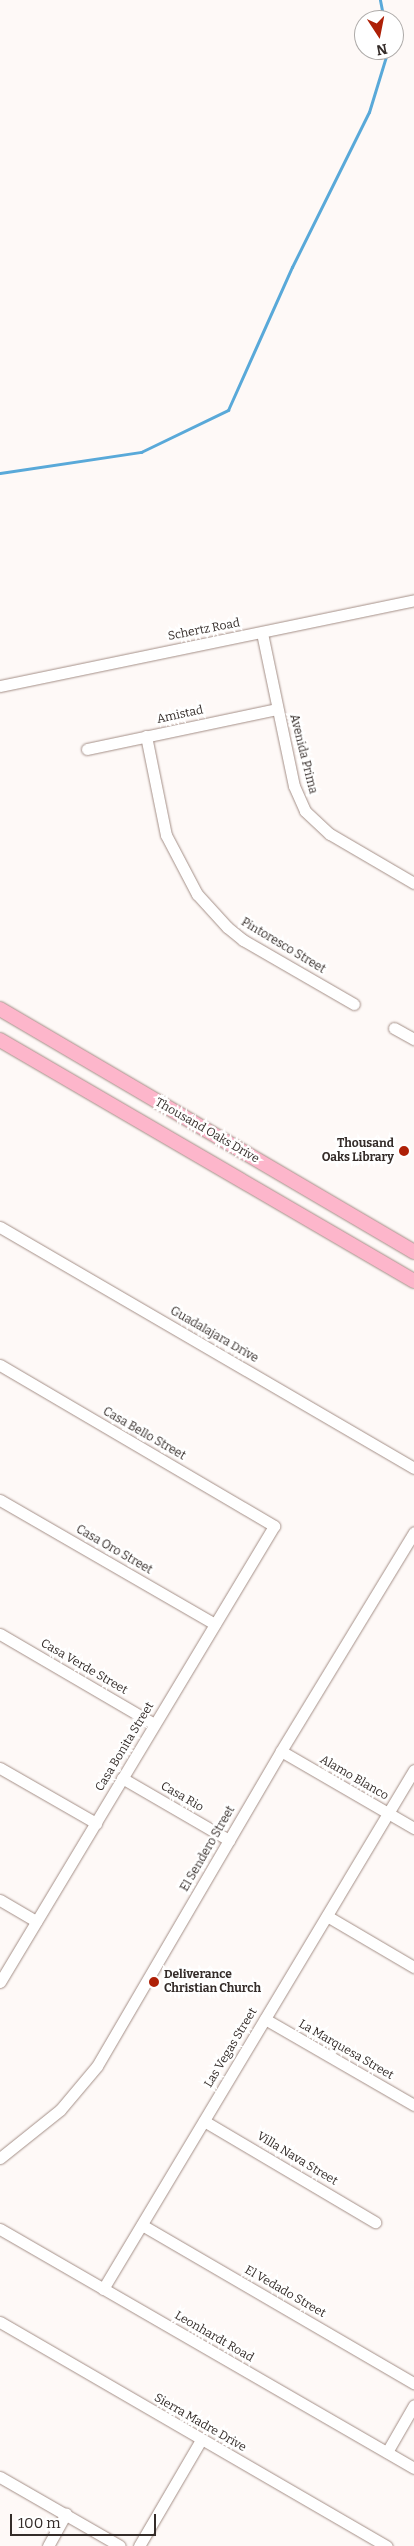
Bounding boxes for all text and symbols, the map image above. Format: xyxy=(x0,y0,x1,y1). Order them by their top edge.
north arrow xyxy=(354,10,404,60)
text: N xyxy=(375,40,389,59)
street label: Schertz Road xyxy=(167,616,241,644)
street label: Amistad xyxy=(156,703,204,727)
street label: Avenida Prima xyxy=(286,713,320,795)
street label: Pintoresco Street xyxy=(238,915,328,977)
street label: Thousand Oaks Drive xyxy=(153,1095,261,1167)
place label: Thousand Oaks Library xyxy=(322,1137,394,1165)
marker: Thousand Oaks Library xyxy=(398,1145,410,1157)
street label: Guadalajara Drive xyxy=(167,1304,261,1366)
street label: Casa Bello Street xyxy=(100,1405,188,1463)
street label: Casa Oro Street xyxy=(73,1522,155,1578)
street label: Casa Verde Street xyxy=(38,1636,130,1698)
street label: Casa Bonita Street xyxy=(93,1700,157,1794)
street label: Alamo Blanco xyxy=(317,1753,391,1803)
street label: Casa Rio xyxy=(158,1779,206,1815)
street label: El Sendero Street xyxy=(178,1804,238,1894)
place label: Deliverance Christian Church xyxy=(164,1968,261,1996)
marker: Deliverance Christian Church xyxy=(148,1976,160,1988)
street label: Las Vegas Street xyxy=(202,2006,260,2090)
street label: La Marquesa Street xyxy=(296,2017,396,2083)
street label: Villa Nava Street xyxy=(254,2129,340,2189)
street label: El Vedado Street xyxy=(242,2263,328,2321)
street label: Leonhardt Road xyxy=(172,2309,256,2365)
street label: Sierra Madre Drive xyxy=(151,2391,249,2455)
scale bar xyxy=(12,2504,159,2536)
text: 100 m xyxy=(18,2514,61,2532)

